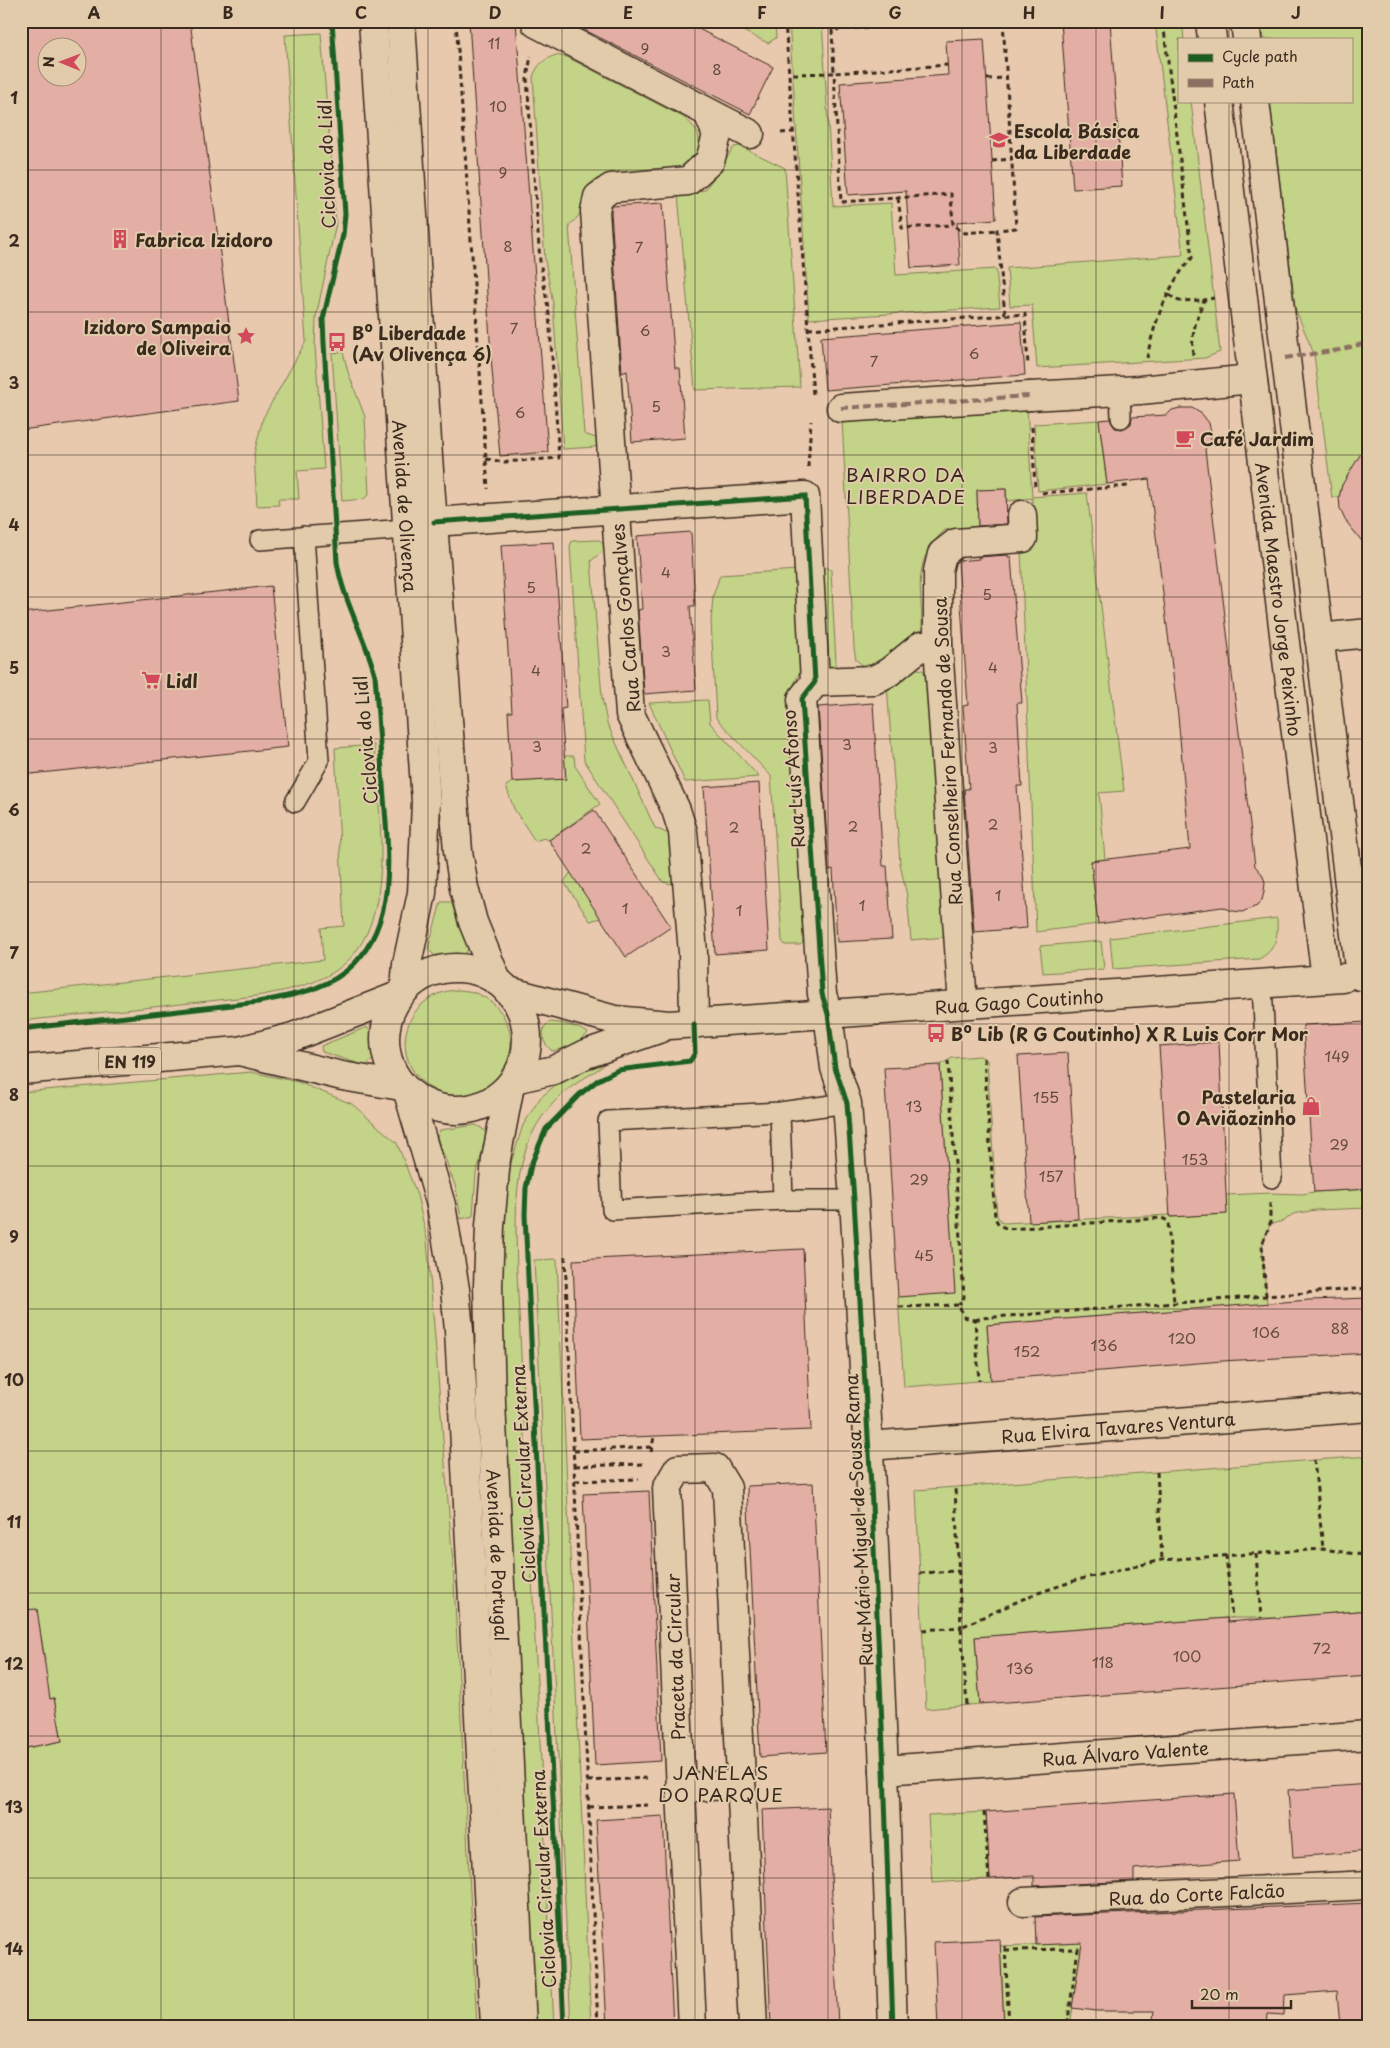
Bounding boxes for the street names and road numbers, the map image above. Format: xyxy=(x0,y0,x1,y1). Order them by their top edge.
street label: Ciclovia do Lidl xyxy=(310,99,342,229)
street label: Avenida de Olivença xyxy=(387,419,425,593)
street label: Avenida Maestro Jorge Peixinho xyxy=(1250,461,1310,738)
street label: Rua Carlos Gonçalves xyxy=(603,522,647,714)
street label: Rua Conselheiro Fernando de Sousa xyxy=(925,595,969,906)
street label: Ciclovia do Lidl xyxy=(346,674,384,806)
street label: Rua Luís Afonso xyxy=(775,709,811,849)
street label: Rua Gago Coutinho xyxy=(934,981,1104,1020)
road number: EN 119 xyxy=(99,1048,161,1074)
street label: Ciclovia Circular Externa xyxy=(504,1363,542,1584)
street label: Rua Mário Miguel de Sousa Rama xyxy=(837,1373,879,1667)
street label: Rua Elvira Tavares Ventura xyxy=(1000,1404,1236,1449)
street label: Avenida de Portugal xyxy=(481,1468,516,1642)
street label: Praceta da Circular xyxy=(659,1572,691,1741)
street label: Rua Álvaro Valente xyxy=(1041,1733,1210,1772)
street label: Ciclovia Circular Externa xyxy=(524,1768,562,1989)
street label: Rua do Corte Falcão xyxy=(1108,1876,1286,1911)

